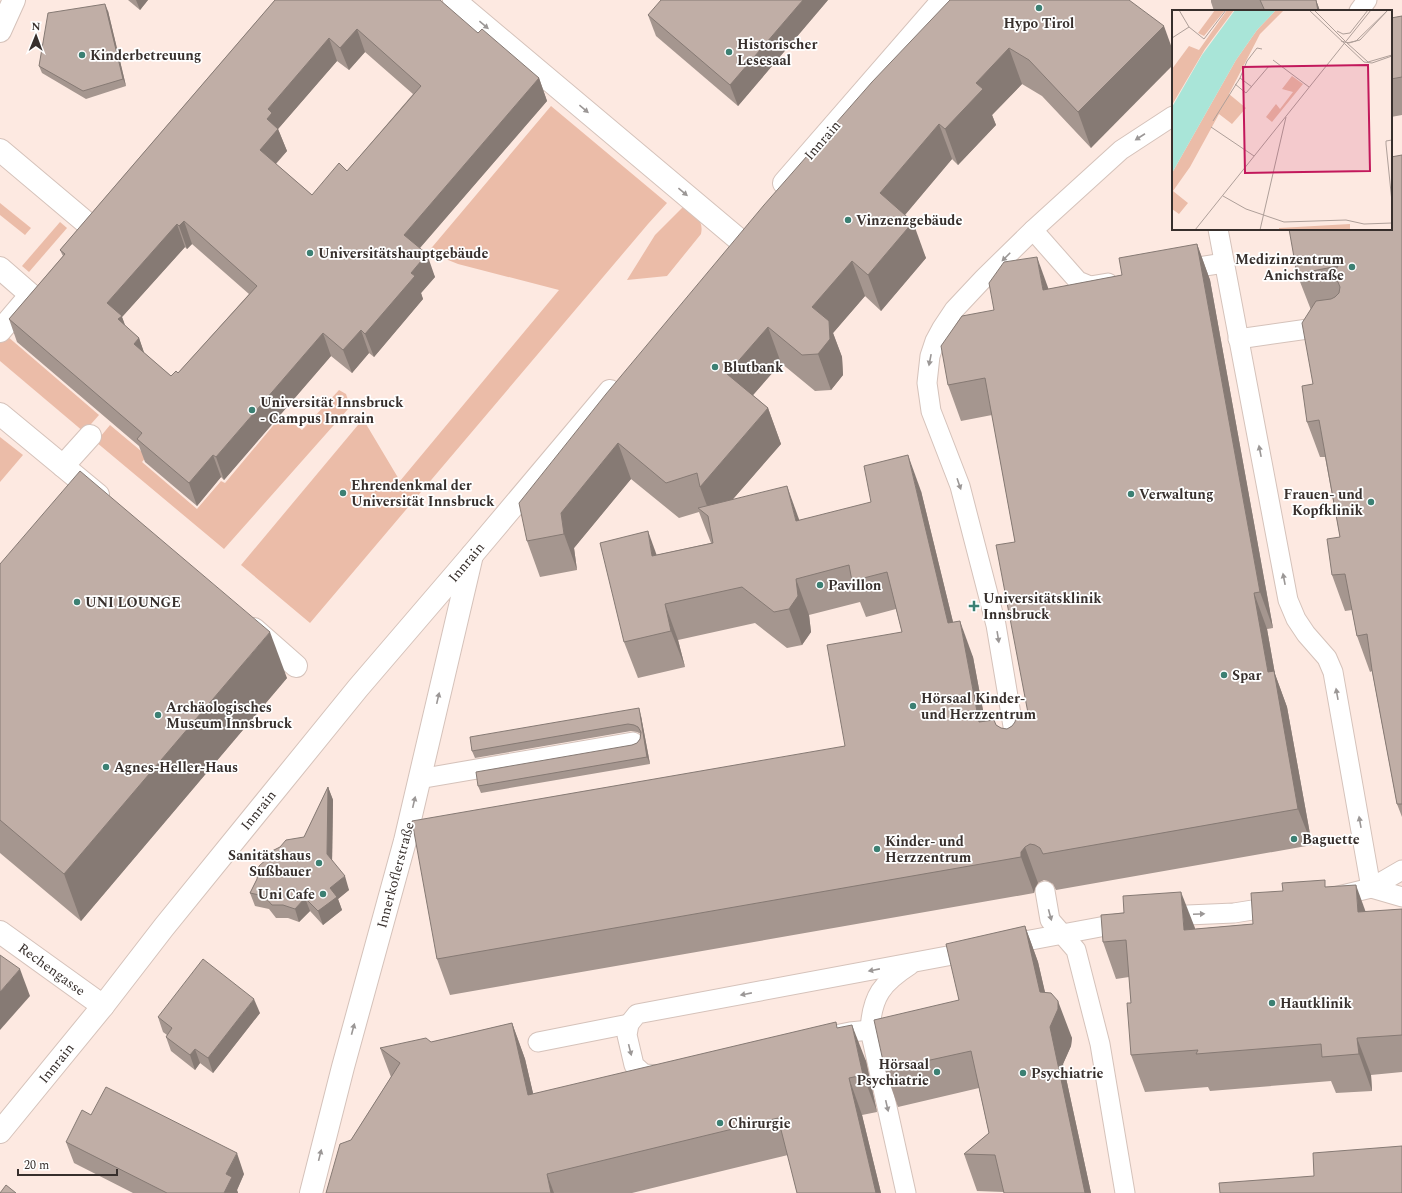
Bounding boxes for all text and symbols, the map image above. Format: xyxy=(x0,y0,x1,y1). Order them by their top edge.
marker: Hypo Tirol xyxy=(1034,3,1044,13)
inset map xyxy=(1172,10,1392,230)
place label: Hypo Tirol xyxy=(1004,13,1075,34)
north arrow xyxy=(16,16,56,56)
text: N xyxy=(32,18,41,35)
one-way arrow xyxy=(479,21,489,30)
place label: Historischer Lesesaal xyxy=(737,34,817,71)
place label: Kinderbetreuung xyxy=(90,45,201,66)
marker: Historischer Lesesaal xyxy=(724,47,734,57)
marker: Kinderbetreuung xyxy=(77,50,87,60)
one-way arrow xyxy=(578,104,589,113)
street label: Innrain xyxy=(799,116,846,165)
one-way arrow xyxy=(1135,133,1145,141)
one-way arrow xyxy=(678,188,688,197)
place label: Vinzenzgebäude xyxy=(856,210,962,231)
marker: Vinzenzgebäude xyxy=(843,215,853,225)
place label: Universitätshauptgebäude xyxy=(318,243,488,264)
marker: Universitätshauptgebäude xyxy=(305,248,315,258)
place label: Medizinzentrum Anichstraße xyxy=(1235,249,1344,286)
one-way arrow xyxy=(1001,252,1011,262)
marker: Medizinzentrum Anichstraße xyxy=(1347,262,1357,272)
one-way arrow xyxy=(926,354,932,366)
place label: Blutbank xyxy=(723,357,784,378)
marker: Blutbank xyxy=(710,362,720,372)
place label: Universität Innsbruck - Campus Innrain xyxy=(260,392,404,429)
marker: Universität Innsbruck - Campus Innrain xyxy=(247,405,257,415)
one-way arrow xyxy=(1256,445,1262,457)
place label: Ehrendenkmal der Universität Innsbruck xyxy=(351,475,495,512)
one-way arrow xyxy=(956,479,962,491)
place label: Verwaltung xyxy=(1139,484,1214,505)
place label: Frauen- und Kopfklinik xyxy=(1284,484,1364,521)
marker: Ehrendenkmal der Universität Innsbruck xyxy=(338,488,348,498)
marker: Verwaltung xyxy=(1126,489,1136,499)
marker: Frauen- und Kopfklinik xyxy=(1366,497,1376,507)
street label: Innrain xyxy=(443,538,489,587)
one-way arrow xyxy=(1281,573,1287,585)
place label: Pavillon xyxy=(828,575,882,596)
marker: Pavillon xyxy=(815,580,825,590)
place label: Universitätsklinik Innsbruck xyxy=(983,588,1102,625)
place label: UNI LOUNGE xyxy=(85,592,181,613)
marker: UNI LOUNGE xyxy=(72,597,82,607)
marker: Universitätsklinik Innsbruck xyxy=(968,600,980,612)
one-way arrow xyxy=(996,631,1002,643)
place label: Spar xyxy=(1232,665,1261,686)
marker: Spar xyxy=(1219,670,1229,680)
place label: Hörsaal Kinder- und Herzzentrum xyxy=(921,688,1036,725)
one-way arrow xyxy=(1334,688,1340,700)
one-way arrow xyxy=(435,692,441,704)
place label: Archäologisches Museum Innsbruck xyxy=(166,697,293,734)
marker: Hörsaal Kinder- und Herzzentrum xyxy=(908,701,918,711)
marker: Archäologisches Museum Innsbruck xyxy=(153,710,163,720)
place label: Agnes-Heller-Haus xyxy=(114,757,238,778)
marker: Agnes-Heller-Haus xyxy=(101,762,111,772)
street label: Innrain xyxy=(235,786,281,835)
one-way arrow xyxy=(411,795,417,807)
one-way arrow xyxy=(1357,816,1363,828)
street label: Innerkoflerstraße xyxy=(371,819,420,931)
place label: Baguette xyxy=(1302,829,1360,850)
place label: Kinder- und Herzzentrum xyxy=(885,831,972,868)
marker: Baguette xyxy=(1289,834,1299,844)
marker: Kinder- und Herzzentrum xyxy=(872,844,882,854)
place label: Sanitätshaus Sußbauer xyxy=(228,845,311,882)
marker: Sanitätshaus Sußbauer xyxy=(314,858,324,868)
place label: Uni Cafe xyxy=(257,884,315,905)
marker: Uni Cafe xyxy=(318,889,328,899)
one-way arrow xyxy=(1047,909,1053,921)
one-way arrow xyxy=(1193,911,1206,917)
street label: Rechengasse xyxy=(14,938,90,1001)
one-way arrow xyxy=(867,967,880,973)
one-way arrow xyxy=(740,991,752,997)
place label: Hautklinik xyxy=(1280,993,1352,1014)
marker: Hautklinik xyxy=(1267,998,1277,1008)
one-way arrow xyxy=(350,1023,356,1035)
street label: Innrain xyxy=(33,1039,79,1088)
one-way arrow xyxy=(628,1043,634,1056)
place label: Hörsaal Psychiatrie xyxy=(856,1054,929,1091)
place label: Psychiatrie xyxy=(1031,1063,1104,1084)
marker: Hörsaal Psychiatrie xyxy=(932,1067,942,1077)
marker: Psychiatrie xyxy=(1018,1068,1028,1078)
one-way arrow xyxy=(884,1100,890,1113)
place label: Chirurgie xyxy=(728,1113,791,1134)
marker: Chirurgie xyxy=(715,1118,725,1128)
one-way arrow xyxy=(318,1149,324,1161)
scale bar xyxy=(18,1151,117,1177)
text: 20 m xyxy=(24,1156,49,1175)

